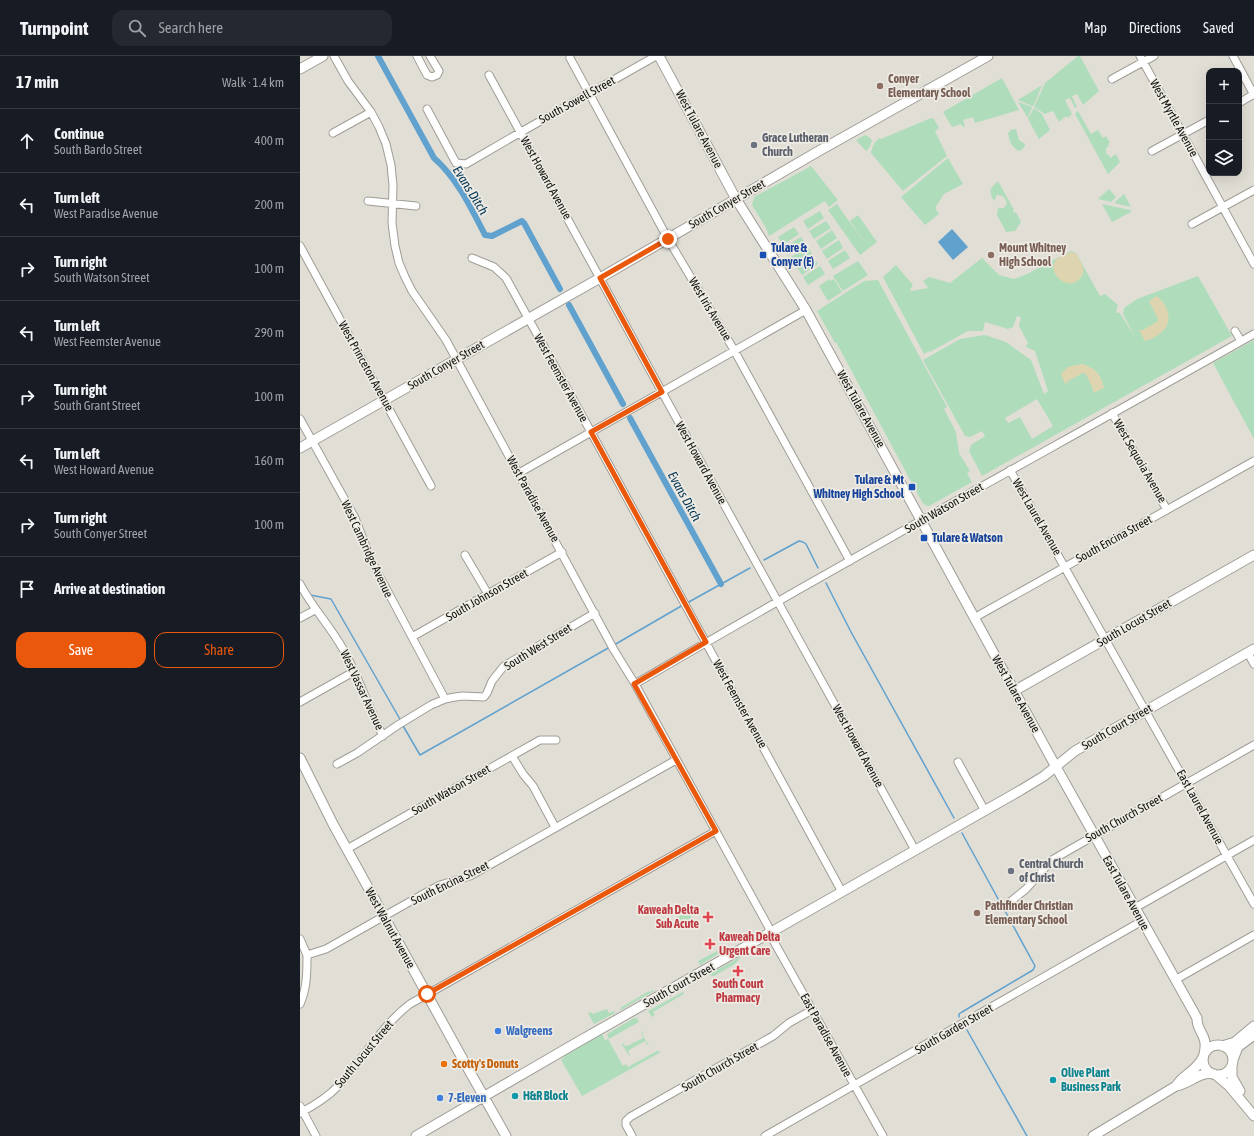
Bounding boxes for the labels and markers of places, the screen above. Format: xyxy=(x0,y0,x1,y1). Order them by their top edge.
place label: Conyer Elementary School xyxy=(888,72,971,100)
marker: Conyer Elementary School xyxy=(875,81,885,91)
place label: Grace Lutheran Church xyxy=(762,131,829,159)
marker: Grace Lutheran Church xyxy=(749,140,759,150)
place label: Tulare & Conyer (E) xyxy=(771,241,814,269)
place label: Mount Whitney High School xyxy=(999,241,1066,269)
marker: Tulare & Conyer (E) xyxy=(758,250,768,260)
marker: Mount Whitney High School xyxy=(986,250,996,260)
place label: Tulare & Mt Whitney High School xyxy=(812,473,905,501)
marker: Tulare & Mt Whitney High School xyxy=(907,482,917,492)
place label: Tulare & Watson xyxy=(932,531,1003,545)
marker: Tulare & Watson xyxy=(919,533,929,543)
place label: Central Church of Christ xyxy=(1019,857,1084,885)
marker: Central Church of Christ xyxy=(1006,866,1016,876)
place label: Pathfinder Christian Elementary School xyxy=(985,899,1073,927)
place label: Kaweah Delta Sub Acute xyxy=(638,903,700,931)
marker: Pathfinder Christian Elementary School xyxy=(972,908,982,918)
marker: Kaweah Delta Sub Acute xyxy=(702,911,714,923)
place label: Kaweah Delta Urgent Care xyxy=(719,930,781,958)
marker: Kaweah Delta Urgent Care xyxy=(704,938,716,950)
marker: South Court Pharmacy xyxy=(733,966,743,976)
place label: South Court Pharmacy xyxy=(712,977,764,1005)
place label: Walgreens xyxy=(505,1024,553,1038)
marker: Walgreens xyxy=(493,1026,503,1036)
place label: Scotty's Donuts xyxy=(452,1057,519,1071)
marker: Scotty's Donuts xyxy=(439,1059,449,1069)
place label: Olive Plant Business Park xyxy=(1061,1066,1122,1094)
marker: Olive Plant Business Park xyxy=(1048,1075,1058,1085)
place label: H&R Block xyxy=(523,1089,569,1103)
place label: 7-Eleven xyxy=(448,1091,486,1105)
marker: H&R Block xyxy=(510,1091,520,1101)
marker: 7-Eleven xyxy=(435,1093,445,1103)

